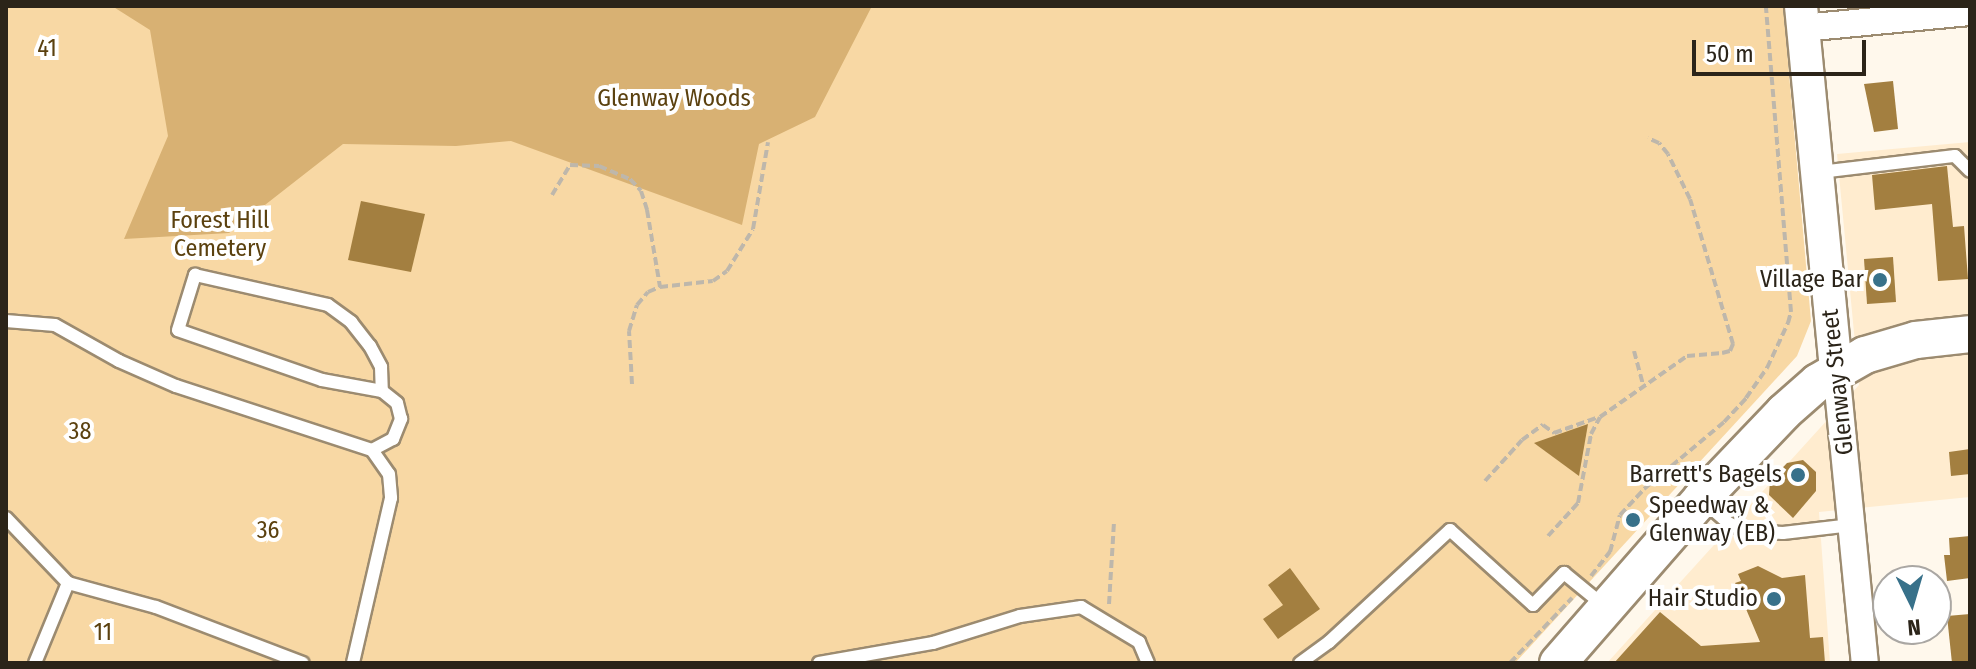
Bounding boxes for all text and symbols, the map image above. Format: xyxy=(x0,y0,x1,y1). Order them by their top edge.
scale bar xyxy=(1696,24,1870,74)
park label: 41 xyxy=(37,35,57,63)
text: 50 m xyxy=(1706,40,1754,68)
park label: Glenway Woods xyxy=(597,85,751,113)
park label: Forest Hill Cemetery xyxy=(171,207,269,263)
place label: Village Bar xyxy=(1760,266,1864,294)
marker: Village Bar xyxy=(1871,271,1889,289)
street label: Glenway Street xyxy=(1816,308,1860,456)
park label: 38 xyxy=(69,418,91,446)
place label: Barrett's Bagels xyxy=(1629,461,1782,489)
marker: Barrett's Bagels xyxy=(1789,466,1807,484)
place label: Speedway & Glenway (EB) xyxy=(1649,492,1775,548)
marker: Speedway & Glenway (EB) xyxy=(1624,511,1642,529)
park label: 36 xyxy=(257,517,279,545)
north arrow xyxy=(1872,565,1952,645)
place label: Hair Studio xyxy=(1648,585,1758,613)
marker: Hair Studio xyxy=(1765,590,1783,608)
text: N xyxy=(1906,613,1922,641)
park label: 11 xyxy=(94,619,112,647)

